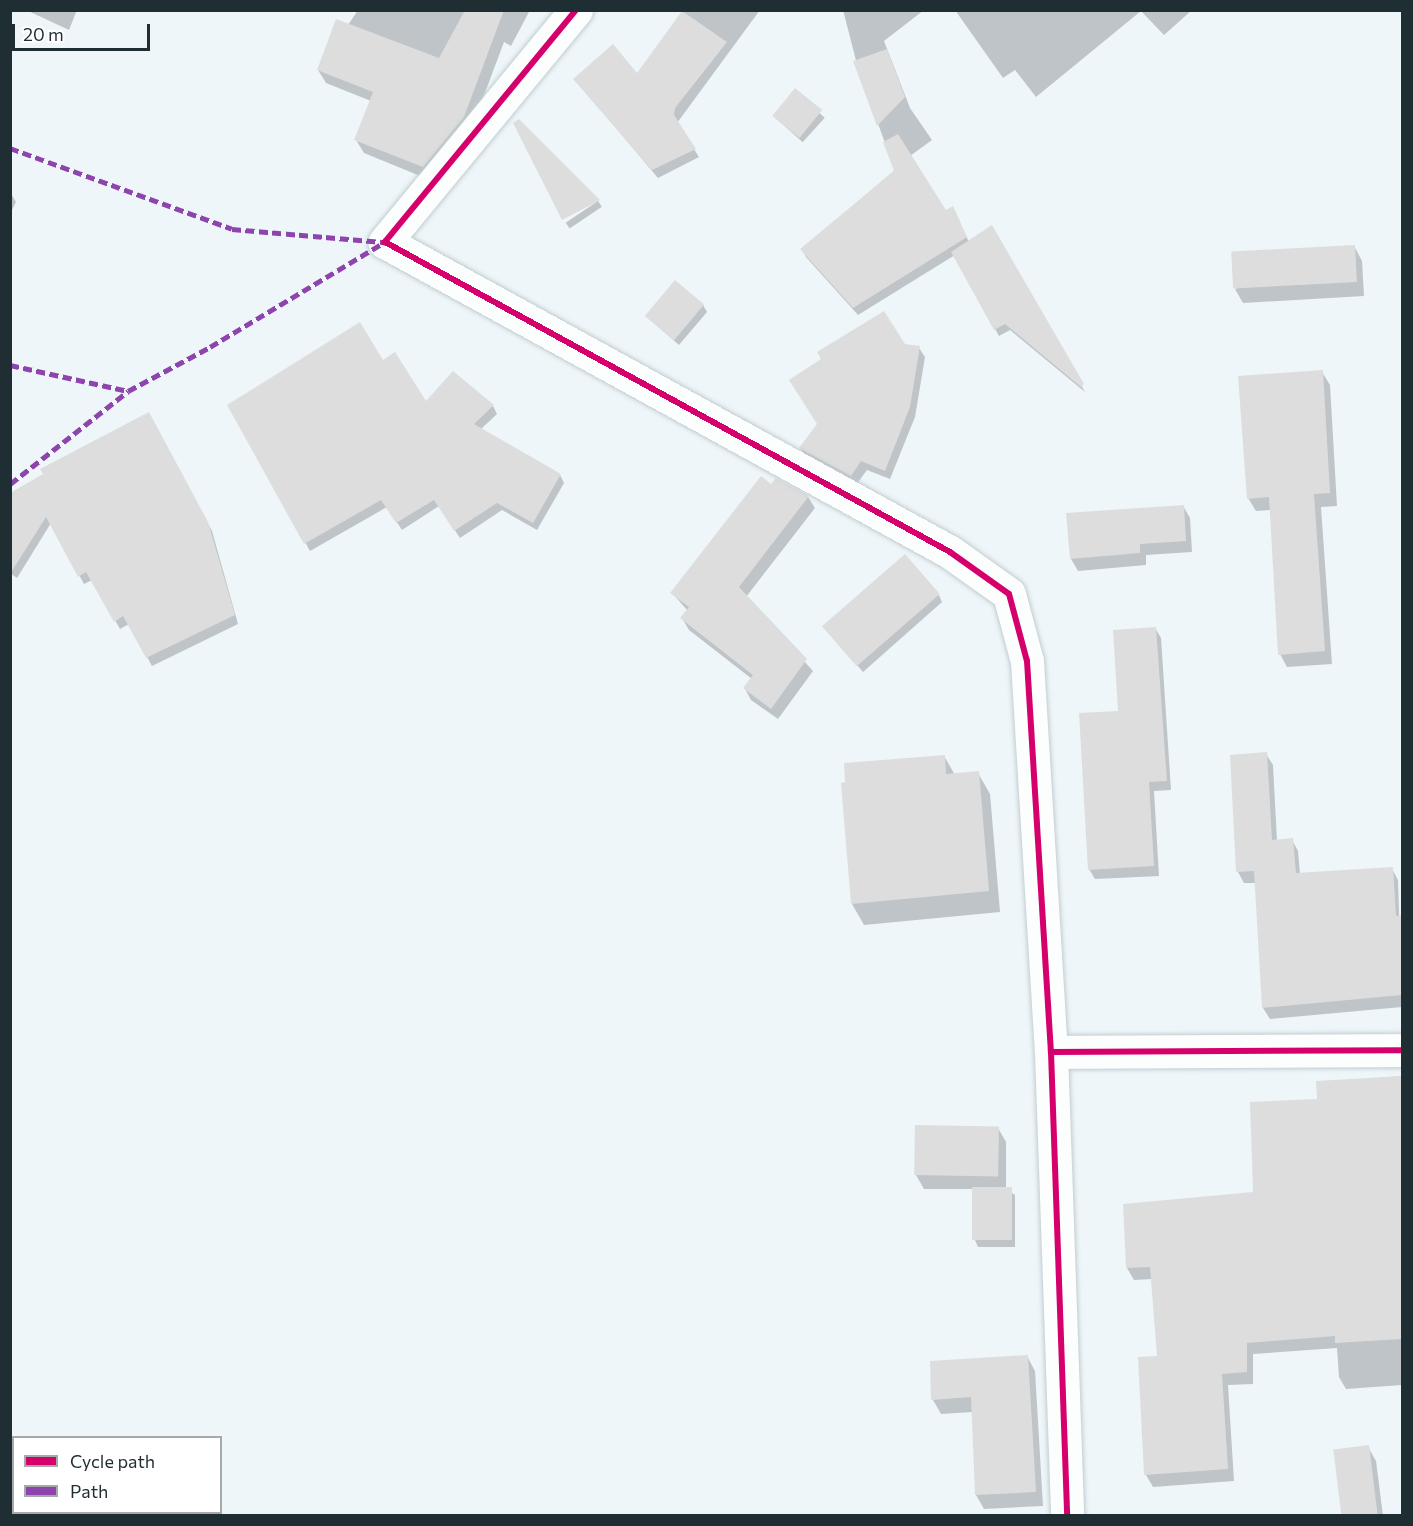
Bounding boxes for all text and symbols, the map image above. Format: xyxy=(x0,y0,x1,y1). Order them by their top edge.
scale bar xyxy=(15,12,153,50)
text: 20 m xyxy=(23,23,64,45)
legend xyxy=(12,1436,222,1514)
text: Cycle path xyxy=(70,1450,155,1472)
text: Path xyxy=(70,1480,108,1502)

